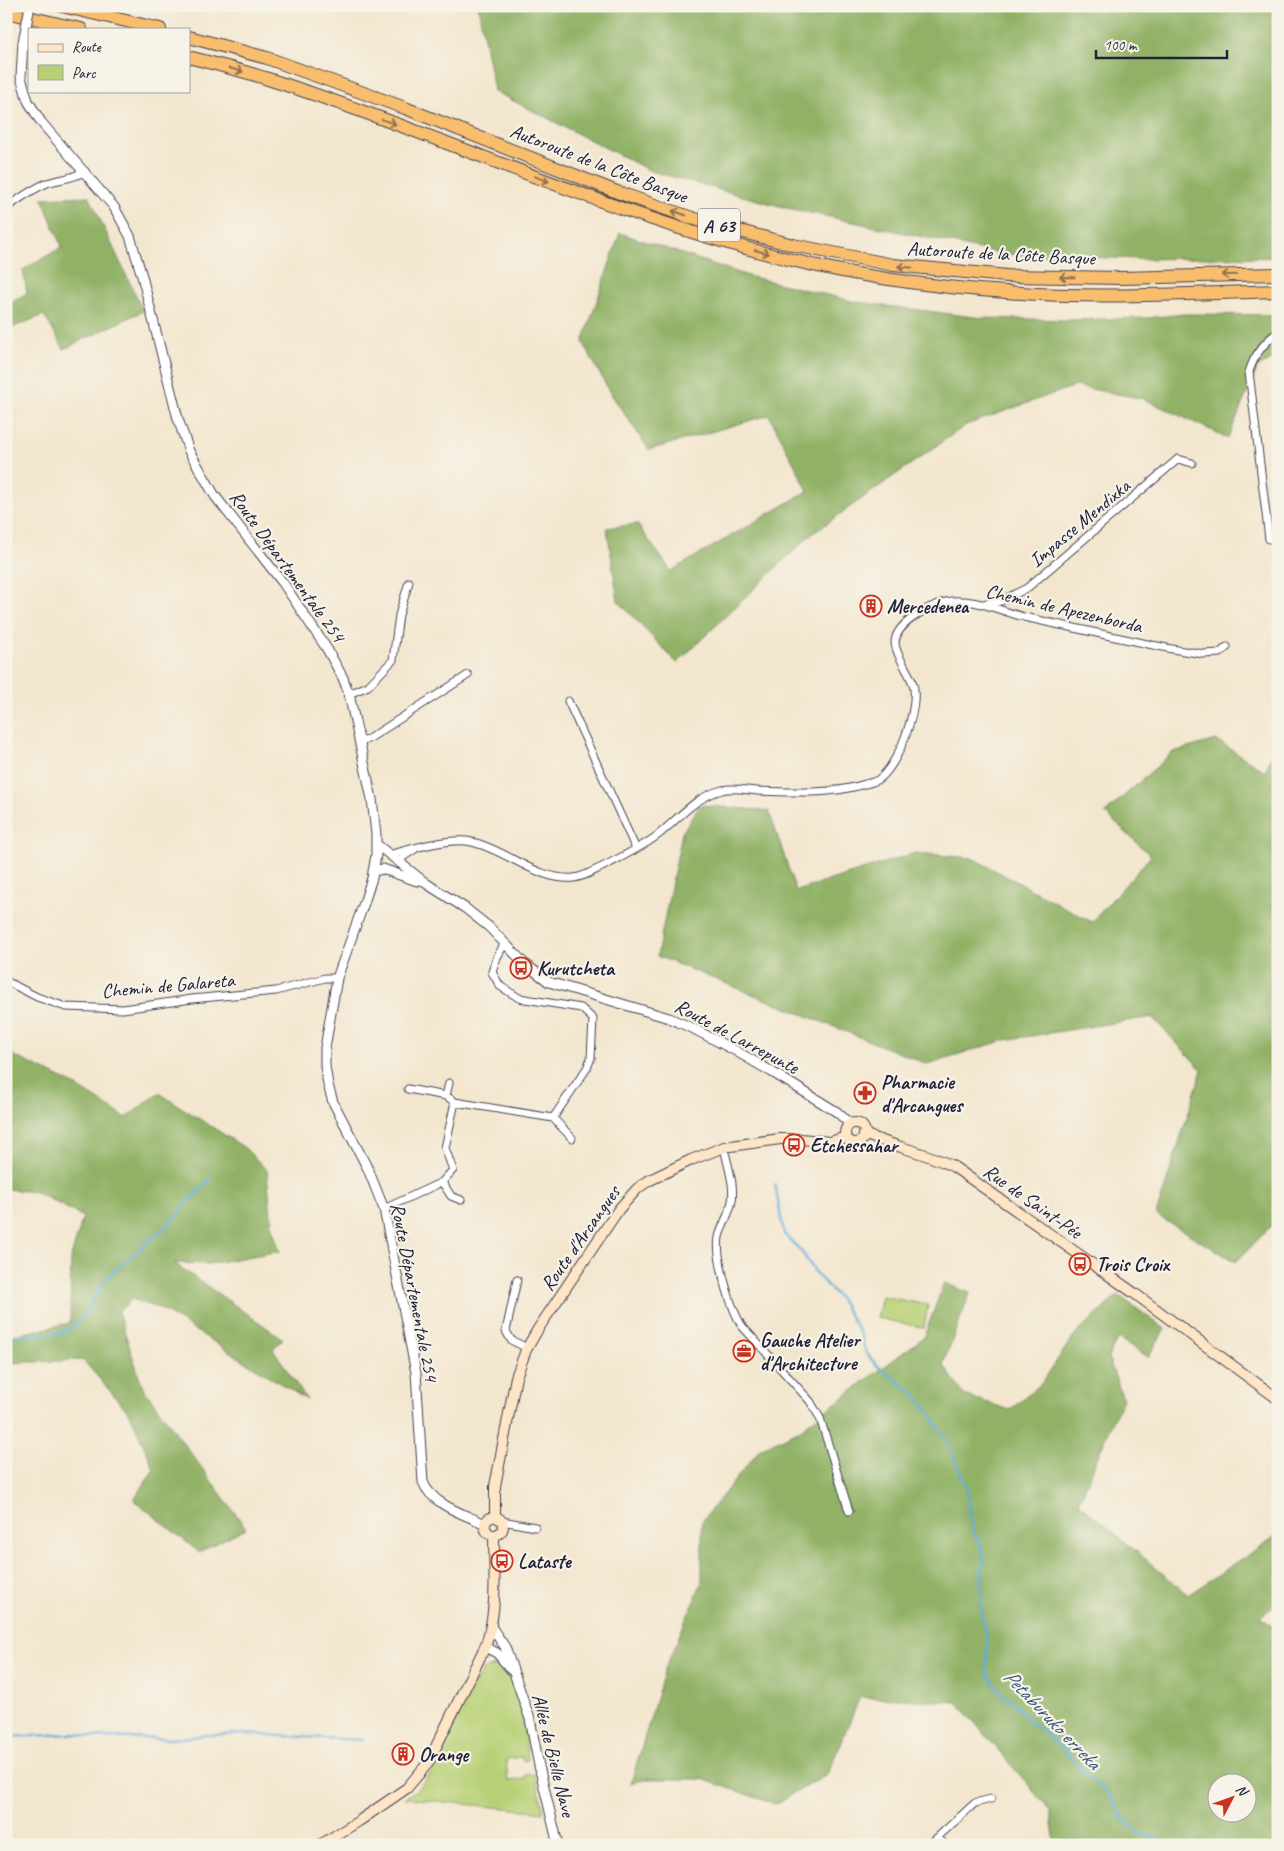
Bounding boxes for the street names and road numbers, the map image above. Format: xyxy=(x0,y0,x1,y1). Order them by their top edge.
street label: Autoroute de la Côte Basque xyxy=(507,118,692,209)
road number: A 63 xyxy=(698,208,740,242)
street label: Autoroute de la Côte Basque xyxy=(907,236,1097,271)
street label: Impasse Mendixka xyxy=(1024,473,1136,573)
street label: Route Départementale 254 xyxy=(224,486,352,649)
street label: Chemin de Apezenborda xyxy=(983,578,1146,639)
street label: Chemin de Galareta xyxy=(101,967,237,1004)
street label: Route de Larrepunte xyxy=(671,993,804,1080)
street label: Rue de Saint-Pée xyxy=(979,1158,1088,1245)
street label: Route d'Arcangues xyxy=(535,1179,627,1296)
street label: Route Départementale 254 xyxy=(385,1201,444,1385)
street label: Allée de Bielle Nave xyxy=(526,1691,581,1821)

